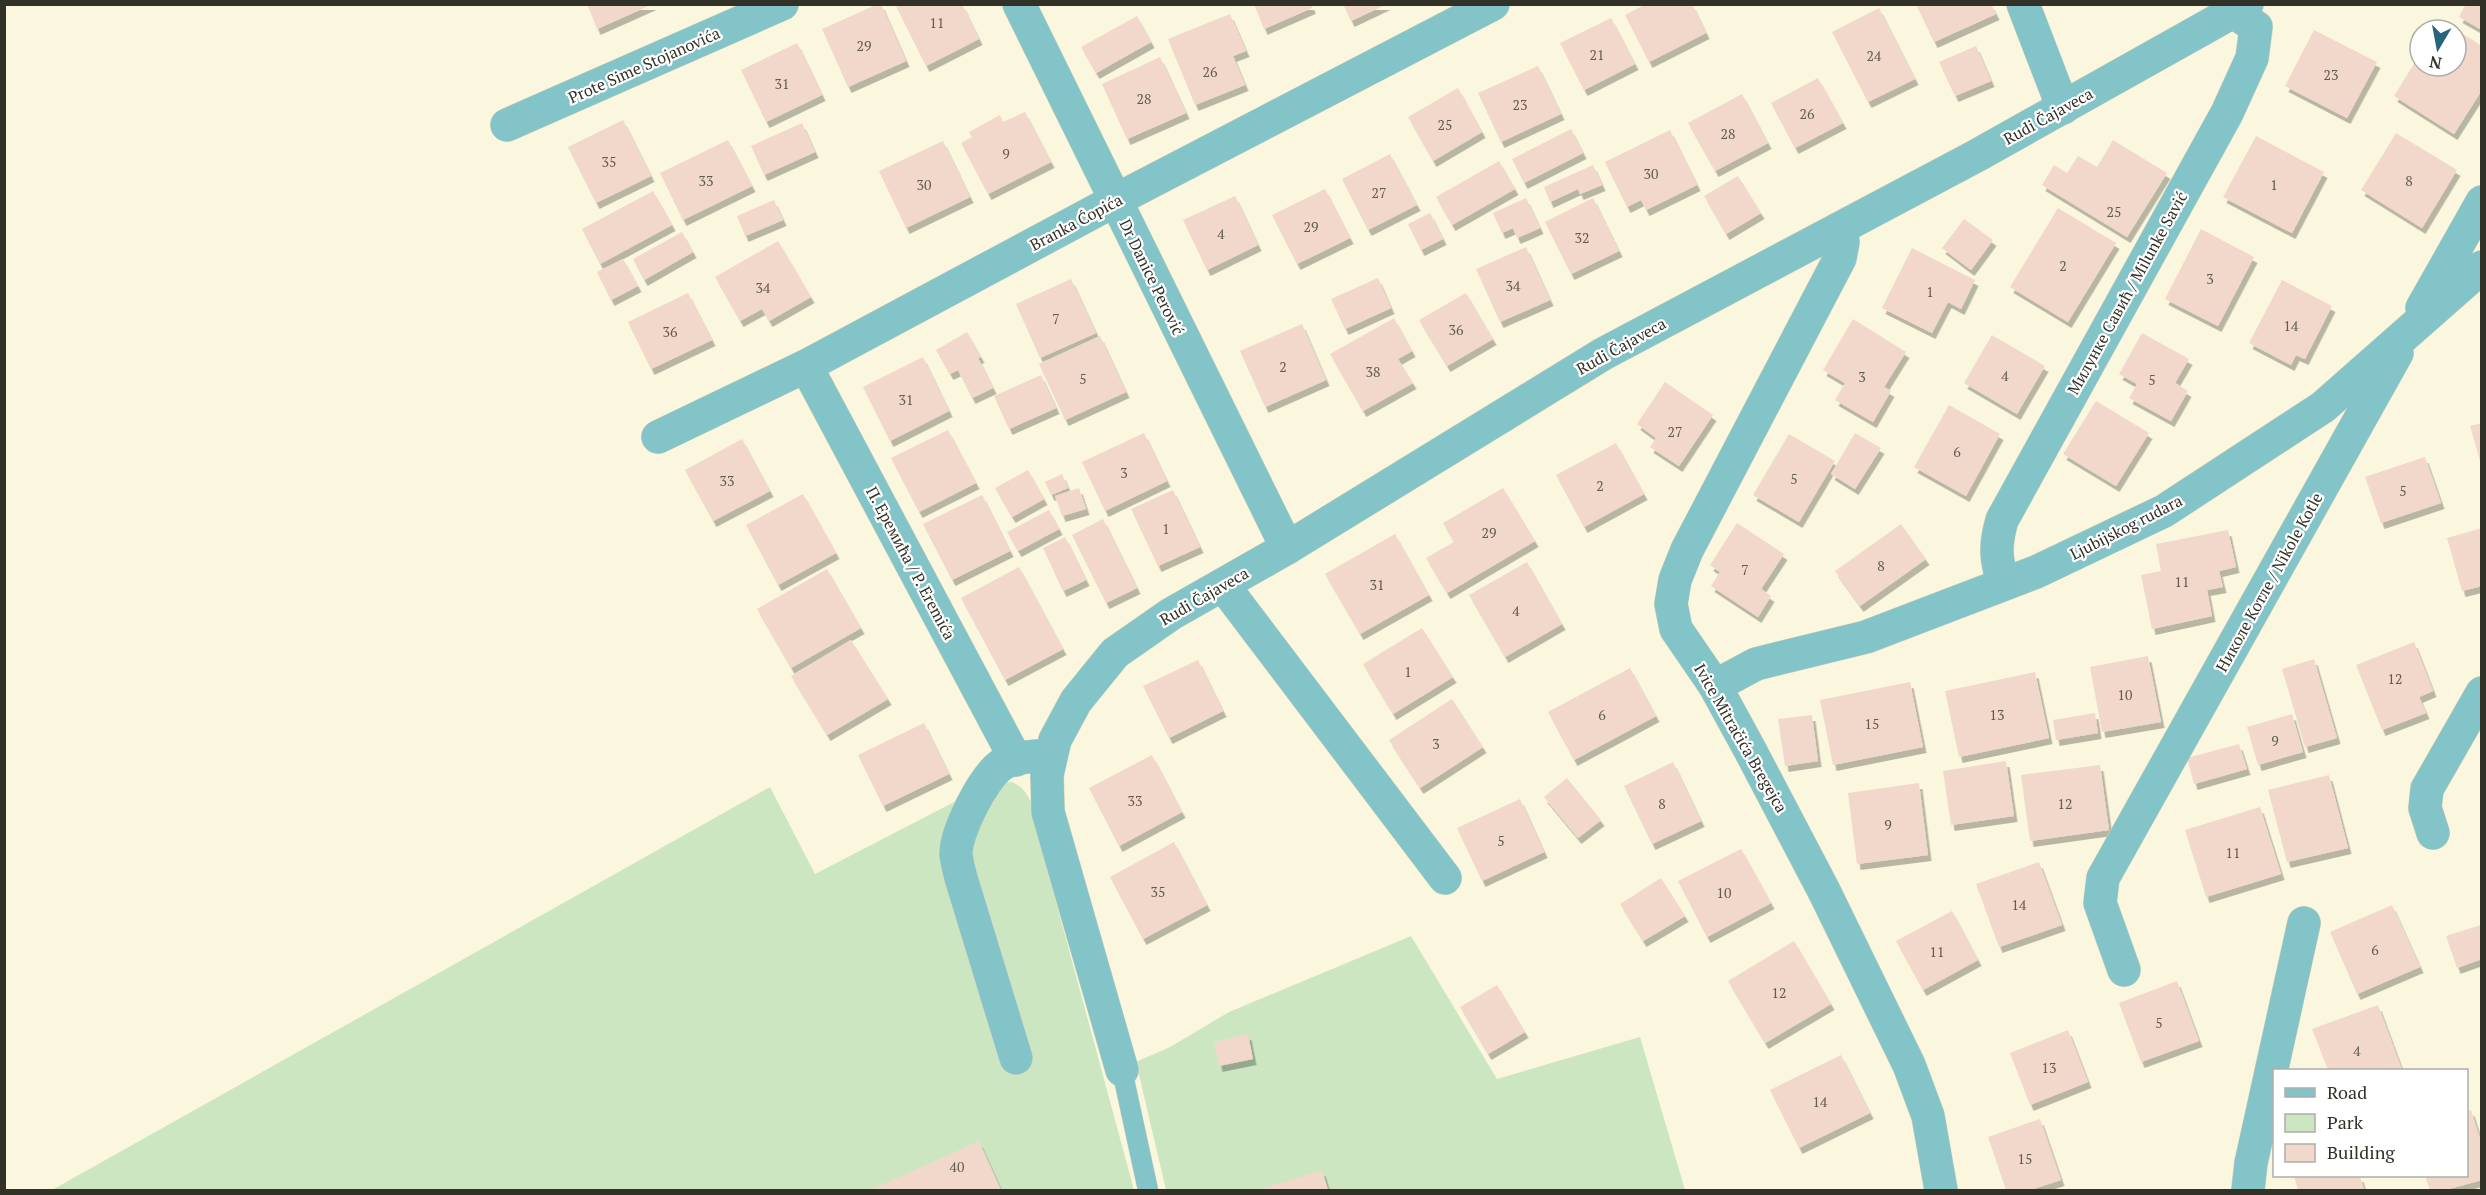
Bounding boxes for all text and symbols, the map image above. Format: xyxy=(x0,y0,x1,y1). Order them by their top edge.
house number: 11 xyxy=(930,13,944,32)
north arrow xyxy=(2408,18,2468,78)
street label: Prote Sime Stojanovića xyxy=(565,22,723,108)
house number: 29 xyxy=(857,36,871,55)
house number: 21 xyxy=(1590,45,1604,64)
house number: 24 xyxy=(1867,46,1882,65)
text: N xyxy=(2428,51,2443,75)
house number: 26 xyxy=(1203,62,1218,81)
house number: 23 xyxy=(2324,65,2338,84)
house number: 31 xyxy=(775,74,789,93)
street label: Rudi Čajaveca xyxy=(1999,82,2097,150)
house number: 28 xyxy=(1137,89,1151,108)
house number: 23 xyxy=(1513,95,1527,114)
house number: 26 xyxy=(1800,104,1815,123)
house number: 25 xyxy=(1438,115,1452,134)
house number: 28 xyxy=(1721,124,1735,143)
house number: 9 xyxy=(1002,144,1010,163)
house number: 35 xyxy=(602,152,616,171)
house number: 30 xyxy=(1644,164,1658,183)
house number: 33 xyxy=(699,171,713,190)
house number: 8 xyxy=(2405,171,2413,190)
house number: 30 xyxy=(917,175,931,194)
house number: 1 xyxy=(2270,175,2278,194)
house number: 27 xyxy=(1372,183,1386,202)
street label: Милунке Савић / Milunke Savić xyxy=(2062,187,2192,399)
street label: Branka Ćopića xyxy=(1026,188,1126,256)
house number: 25 xyxy=(2107,202,2121,221)
street label: Dr Danice Perović xyxy=(1114,215,1190,339)
house number: 29 xyxy=(1304,217,1318,236)
house number: 4 xyxy=(1217,224,1225,243)
house number: 32 xyxy=(1575,228,1589,247)
house number: 2 xyxy=(2059,256,2067,275)
house number: 3 xyxy=(2206,269,2214,288)
house number: 34 xyxy=(1506,276,1521,295)
house number: 34 xyxy=(756,278,771,297)
house number: 1 xyxy=(1926,282,1934,301)
house number: 7 xyxy=(1052,309,1060,328)
street label: Rudi Čajaveca xyxy=(1572,312,1670,380)
house number: 14 xyxy=(2284,316,2299,335)
house number: 36 xyxy=(1449,320,1464,339)
house number: 36 xyxy=(663,322,678,341)
house number: 2 xyxy=(1279,357,1287,376)
house number: 38 xyxy=(1366,362,1380,381)
house number: 4 xyxy=(2001,366,2009,385)
house number: 3 xyxy=(1858,367,1866,386)
house number: 5 xyxy=(1079,369,1087,388)
house number: 5 xyxy=(2148,370,2156,389)
house number: 31 xyxy=(899,390,913,409)
house number: 27 xyxy=(1668,422,1682,441)
house number: 6 xyxy=(1953,442,1961,461)
house number: 3 xyxy=(1120,463,1128,482)
house number: 5 xyxy=(1790,469,1798,488)
house number: 33 xyxy=(720,471,734,490)
house number: 2 xyxy=(1596,476,1604,495)
house number: 5 xyxy=(2399,481,2407,500)
street label: П. Еремића / P. Eremića xyxy=(861,482,961,644)
street label: Николе Котле / Nikole Kotle xyxy=(2210,488,2328,676)
street label: Ljubijskog rudara xyxy=(2066,489,2186,565)
house number: 1 xyxy=(1162,519,1170,538)
house number: 29 xyxy=(1482,523,1496,542)
house number: 8 xyxy=(1877,556,1885,575)
house number: 7 xyxy=(1741,560,1749,579)
street label: Rudi Čajaveca xyxy=(1155,562,1253,630)
house number: 11 xyxy=(2175,572,2189,591)
house number: 31 xyxy=(1370,575,1384,594)
house number: 4 xyxy=(1512,601,1520,620)
street label: Ivice Mitračića Bregejca xyxy=(1689,659,1793,817)
house number: 1 xyxy=(1404,662,1412,681)
house number: 12 xyxy=(2388,669,2402,688)
house number: 10 xyxy=(2118,685,2132,704)
house number: 6 xyxy=(1598,705,1606,724)
house number: 13 xyxy=(1990,705,2004,724)
house number: 15 xyxy=(1865,714,1879,733)
house number: 9 xyxy=(2271,731,2279,750)
house number: 3 xyxy=(1432,734,1440,753)
house number: 33 xyxy=(1128,791,1142,810)
house number: 8 xyxy=(1658,794,1666,813)
house number: 12 xyxy=(2058,794,2072,813)
house number: 9 xyxy=(1884,815,1892,834)
house number: 5 xyxy=(1497,831,1505,850)
house number: 11 xyxy=(2226,843,2240,862)
house number: 35 xyxy=(1151,882,1165,901)
house number: 10 xyxy=(1717,883,1731,902)
house number: 14 xyxy=(2012,895,2027,914)
house number: 6 xyxy=(2371,940,2379,959)
house number: 11 xyxy=(1930,942,1944,961)
house number: 12 xyxy=(1772,983,1786,1002)
house number: 5 xyxy=(2155,1013,2163,1032)
house number: 4 xyxy=(2353,1041,2361,1060)
house number: 13 xyxy=(2042,1058,2056,1077)
legend xyxy=(2273,1069,2468,1177)
text: Road xyxy=(2327,1080,2367,1104)
house number: 14 xyxy=(1813,1092,1828,1111)
text: Park xyxy=(2327,1110,2364,1134)
text: Building xyxy=(2327,1140,2395,1164)
house number: 15 xyxy=(2018,1149,2032,1168)
house number: 40 xyxy=(950,1157,964,1176)

